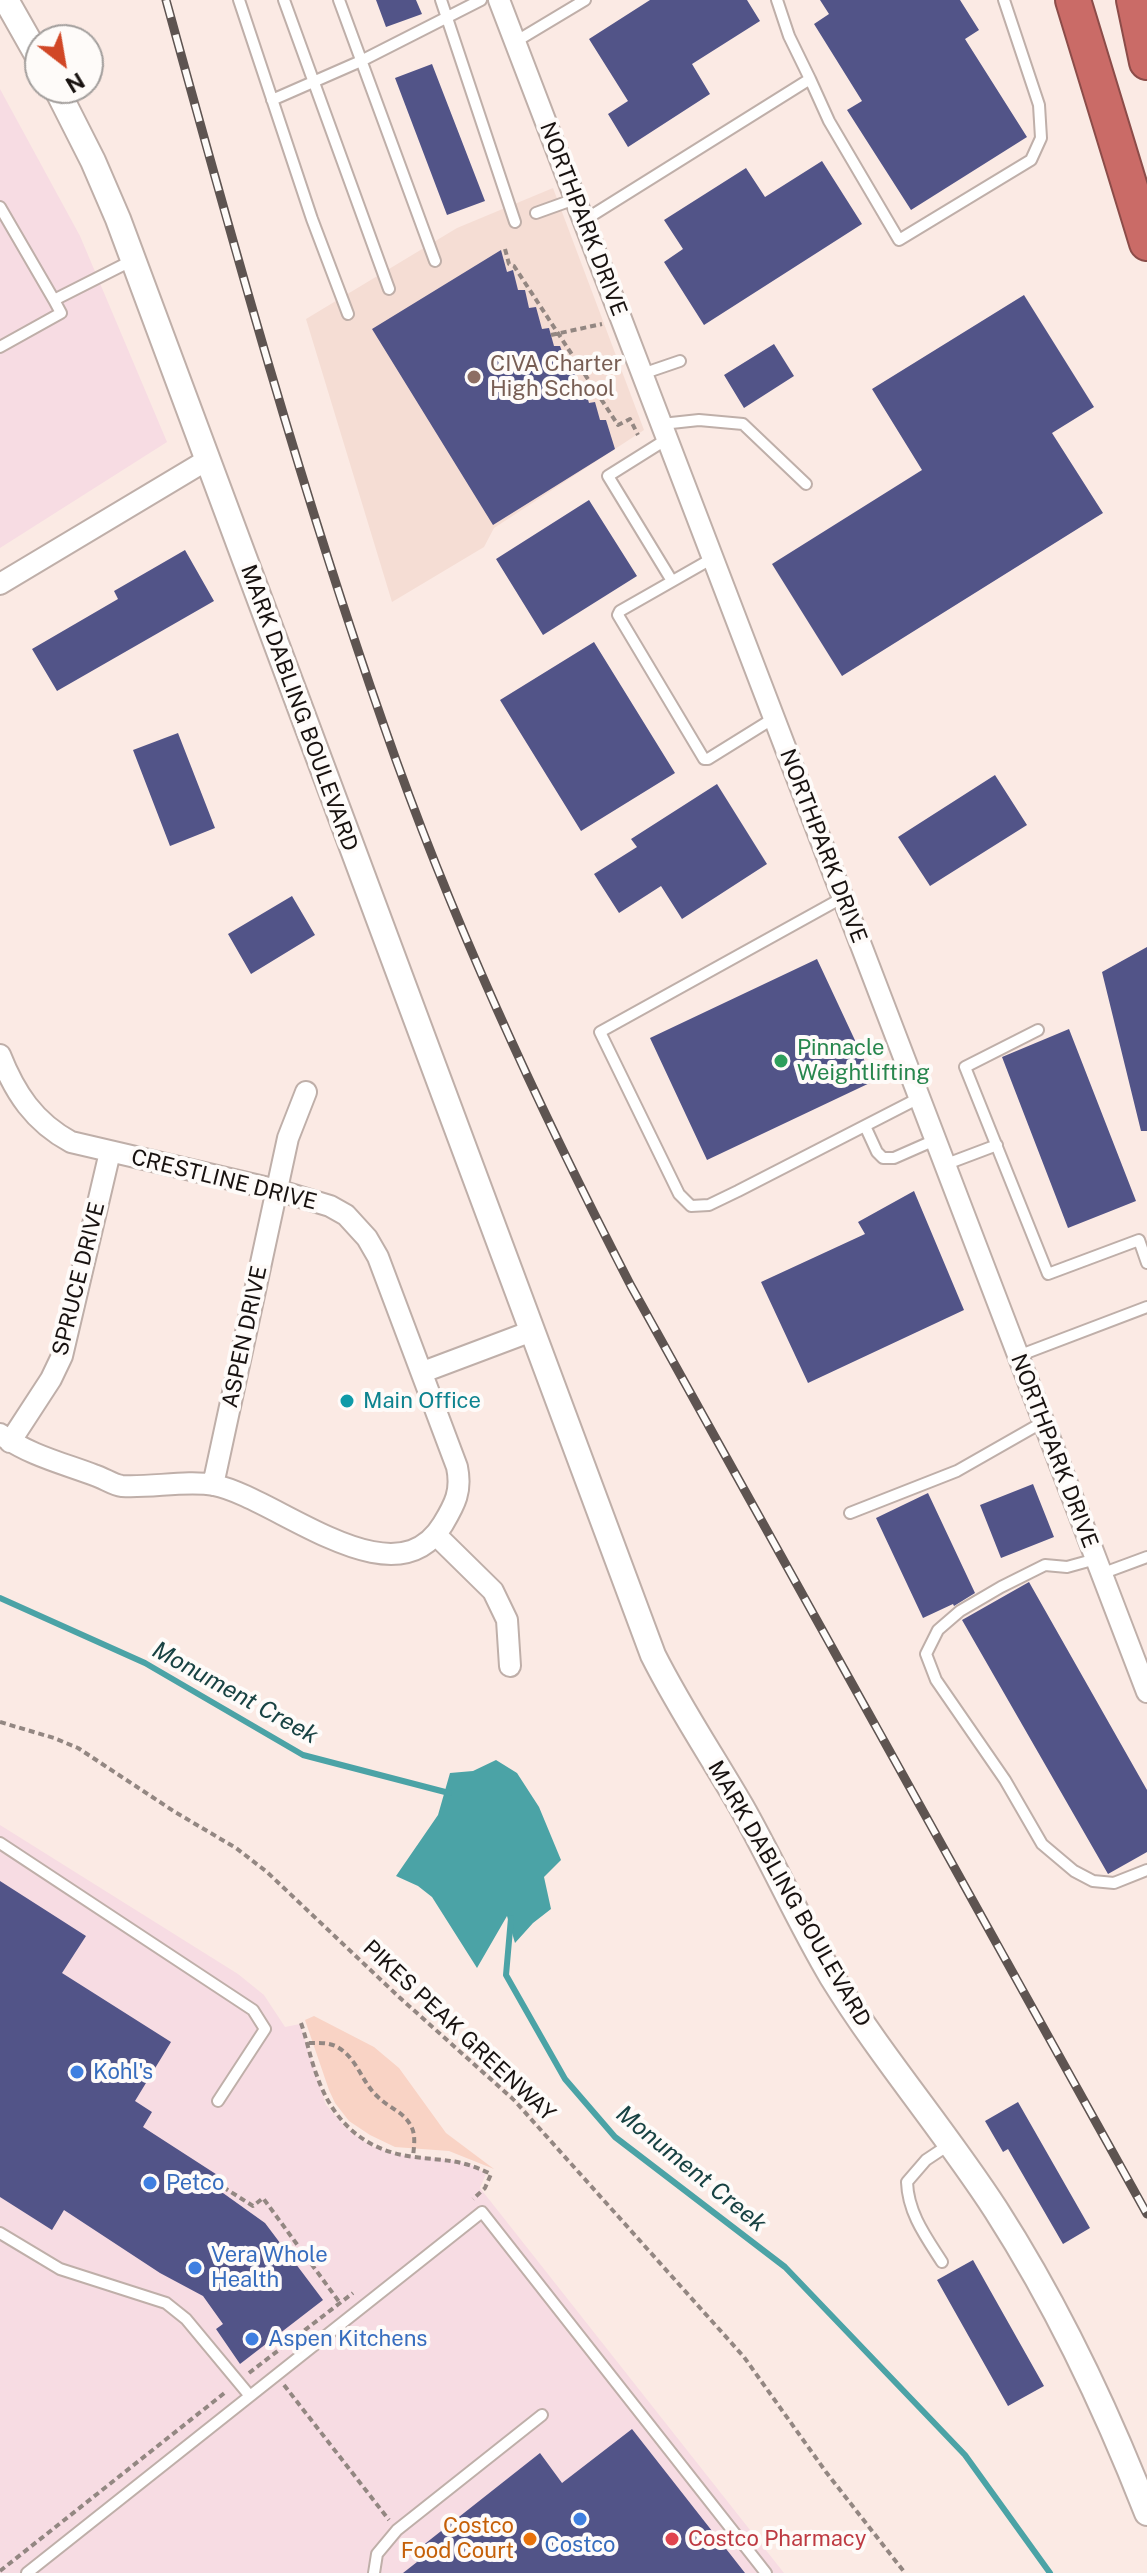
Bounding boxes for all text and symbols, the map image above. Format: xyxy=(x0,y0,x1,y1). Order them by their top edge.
north arrow xyxy=(24,24,104,104)
text: N xyxy=(61,67,89,98)
street label: NORTHPARK DRIVE xyxy=(534,118,632,320)
place label: CIVA Charter High School xyxy=(490,351,622,402)
marker: CIVA Charter High School xyxy=(465,368,483,386)
street label: MARK DABLING BOULEVARD xyxy=(235,561,363,855)
street label: NORTHPARK DRIVE xyxy=(774,745,872,947)
place label: Pinnacle Weightlifting xyxy=(797,1035,930,1086)
marker: Pinnacle Weightlifting xyxy=(772,1052,790,1070)
street label: CRESTLINE DRIVE xyxy=(128,1144,320,1216)
street label: SPRUCE DRIVE xyxy=(47,1199,111,1359)
street label: ASPEN DRIVE xyxy=(217,1264,273,1410)
street label: NORTHPARK DRIVE xyxy=(1005,1350,1103,1552)
place label: Main Office xyxy=(363,1388,481,1414)
marker: Main Office xyxy=(338,1392,356,1410)
water label: Monument Creek xyxy=(147,1636,323,1750)
street label: MARK DABLING BOULEVARD xyxy=(702,1756,876,2032)
street label: PIKES PEAK GREENWAY xyxy=(357,1935,561,2127)
place label: Kohl's xyxy=(93,2059,153,2085)
marker: Kohl's xyxy=(68,2063,86,2081)
water label: Monument Creek xyxy=(610,2100,772,2238)
place label: Petco xyxy=(166,2170,224,2196)
marker: Petco xyxy=(141,2174,159,2192)
place label: Vera Whole Health xyxy=(211,2242,328,2294)
marker: Vera Whole Health xyxy=(186,2259,204,2277)
place label: Aspen Kitchens xyxy=(268,2326,427,2352)
marker: Aspen Kitchens xyxy=(243,2330,261,2348)
marker: Costco xyxy=(571,2510,589,2528)
place label: Costco Food Court xyxy=(401,2513,514,2564)
place label: Costco Pharmacy xyxy=(688,2526,866,2552)
marker: Costco Food Court xyxy=(521,2530,539,2548)
marker: Costco Pharmacy xyxy=(663,2530,681,2548)
place label: Costco xyxy=(545,2532,615,2558)

